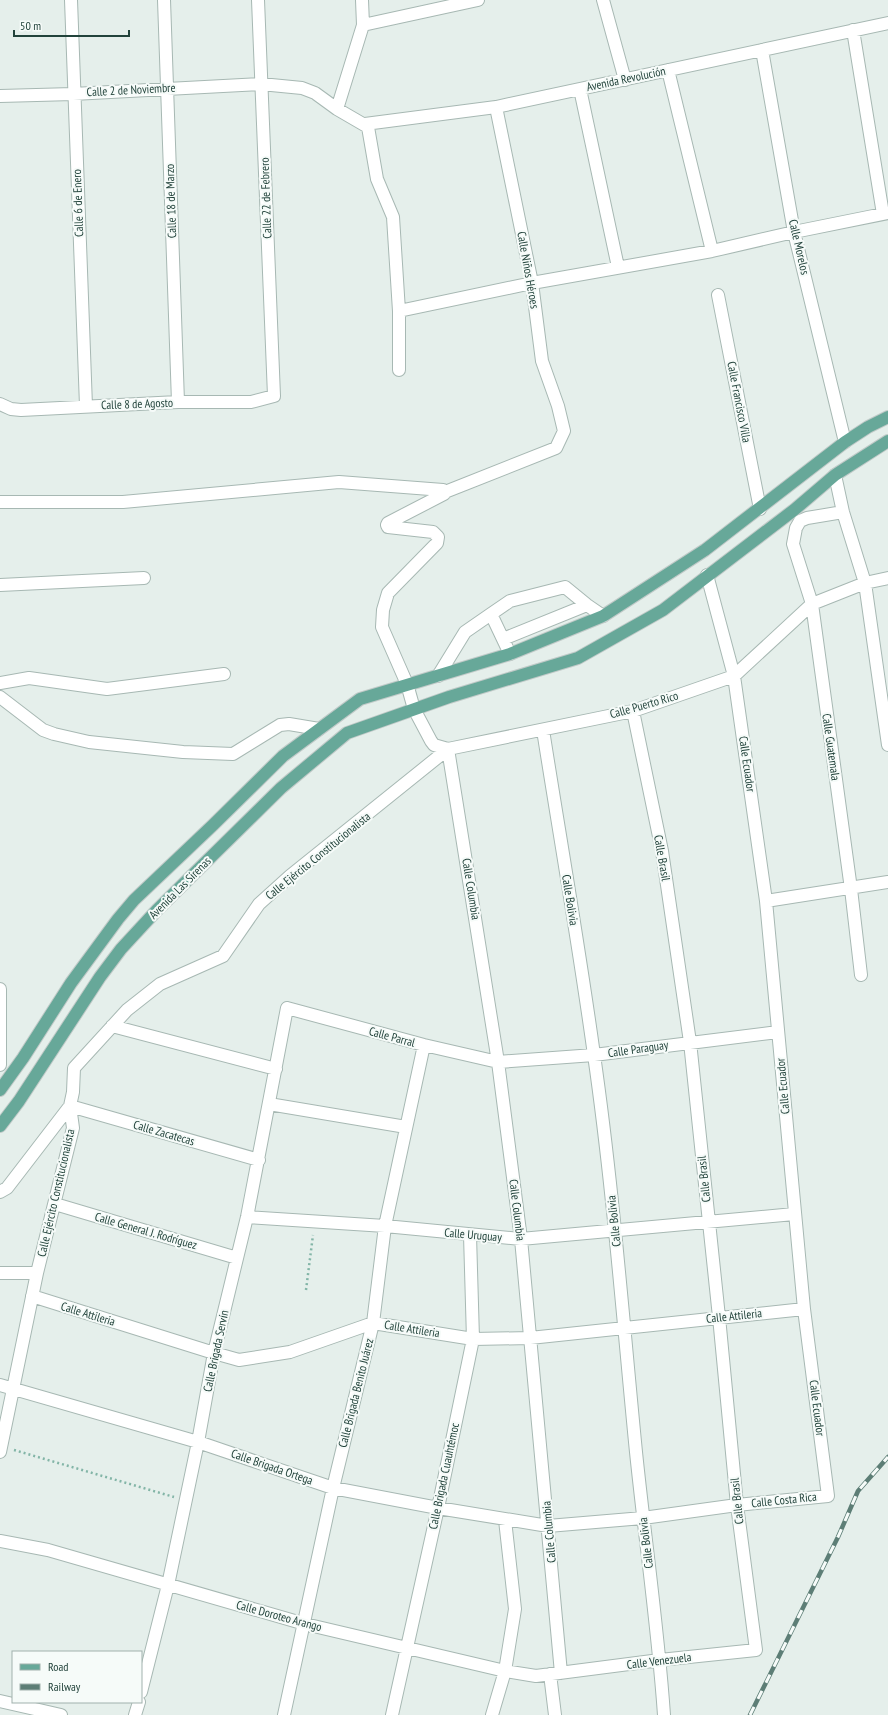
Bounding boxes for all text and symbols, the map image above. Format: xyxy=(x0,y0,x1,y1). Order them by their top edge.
scale bar xyxy=(14,12,129,38)
text: 50 m xyxy=(20,18,41,33)
street label: Avenida Revolución xyxy=(585,63,667,94)
street label: Calle 2 de Noviembre xyxy=(86,80,176,99)
street label: Calle 22 de Febrero xyxy=(257,157,274,239)
street label: Calle 18 de Marzo xyxy=(162,164,179,238)
street label: Calle 6 de Enero xyxy=(69,169,86,237)
street label: Calle Morelos xyxy=(786,218,813,276)
street label: Calle Niños Héroes xyxy=(514,230,543,310)
street label: Calle Francisco Villa xyxy=(724,360,755,444)
street label: Calle 8 de Agosto xyxy=(101,395,173,412)
street label: Calle Puerto Rico xyxy=(608,688,680,721)
street label: Calle Guatemala xyxy=(819,712,844,782)
street label: Calle Ecuador xyxy=(736,735,759,794)
street label: Calle Ejército Constitucionalista xyxy=(262,809,373,903)
street label: Calle Brasil xyxy=(651,834,674,882)
street label: Avenida Las Sirenas xyxy=(145,853,214,922)
street label: Calle Columbia xyxy=(459,857,484,921)
street label: Calle Bolivia xyxy=(559,873,582,927)
street label: Calle Parral xyxy=(367,1023,417,1050)
street label: Calle Paraguay xyxy=(607,1037,670,1060)
street label: Calle Ecuador xyxy=(773,1057,792,1115)
street label: Calle Zacatecas xyxy=(132,1117,197,1148)
street label: Calle Ejército Constitucionalista xyxy=(33,1127,78,1258)
street label: Calle Brasil xyxy=(694,1155,713,1203)
street label: Calle Columbia xyxy=(506,1178,529,1242)
street label: Calle Bolivia xyxy=(603,1194,624,1247)
street label: Calle General J. Rodríguez xyxy=(93,1209,199,1252)
street label: Calle Uruguay xyxy=(444,1225,503,1245)
street label: Calle Attileria xyxy=(59,1298,117,1329)
street label: Calle Attileria xyxy=(705,1305,763,1326)
street label: Calle Brigada Servín xyxy=(200,1309,231,1393)
street label: Calle Attileria xyxy=(383,1317,441,1340)
street label: Calle Brigada Benito Juárez xyxy=(335,1337,376,1449)
street label: Calle Ecuador xyxy=(807,1379,828,1438)
street label: Calle Brigada Cuauhtémoc xyxy=(425,1421,462,1531)
street label: Calle Brigada Ortega xyxy=(229,1446,315,1488)
street label: Calle Brasil xyxy=(727,1477,746,1525)
street label: Calle Costa Rica xyxy=(750,1489,818,1510)
street label: Calle Columbia xyxy=(538,1500,559,1564)
street label: Calle Bolivia xyxy=(635,1516,656,1570)
street label: Calle Doroteo Arango xyxy=(235,1597,324,1634)
street label: Calle Venezuela xyxy=(626,1649,692,1672)
legend xyxy=(12,1651,142,1703)
text: Road xyxy=(48,1659,68,1674)
text: Railway xyxy=(48,1679,81,1694)

